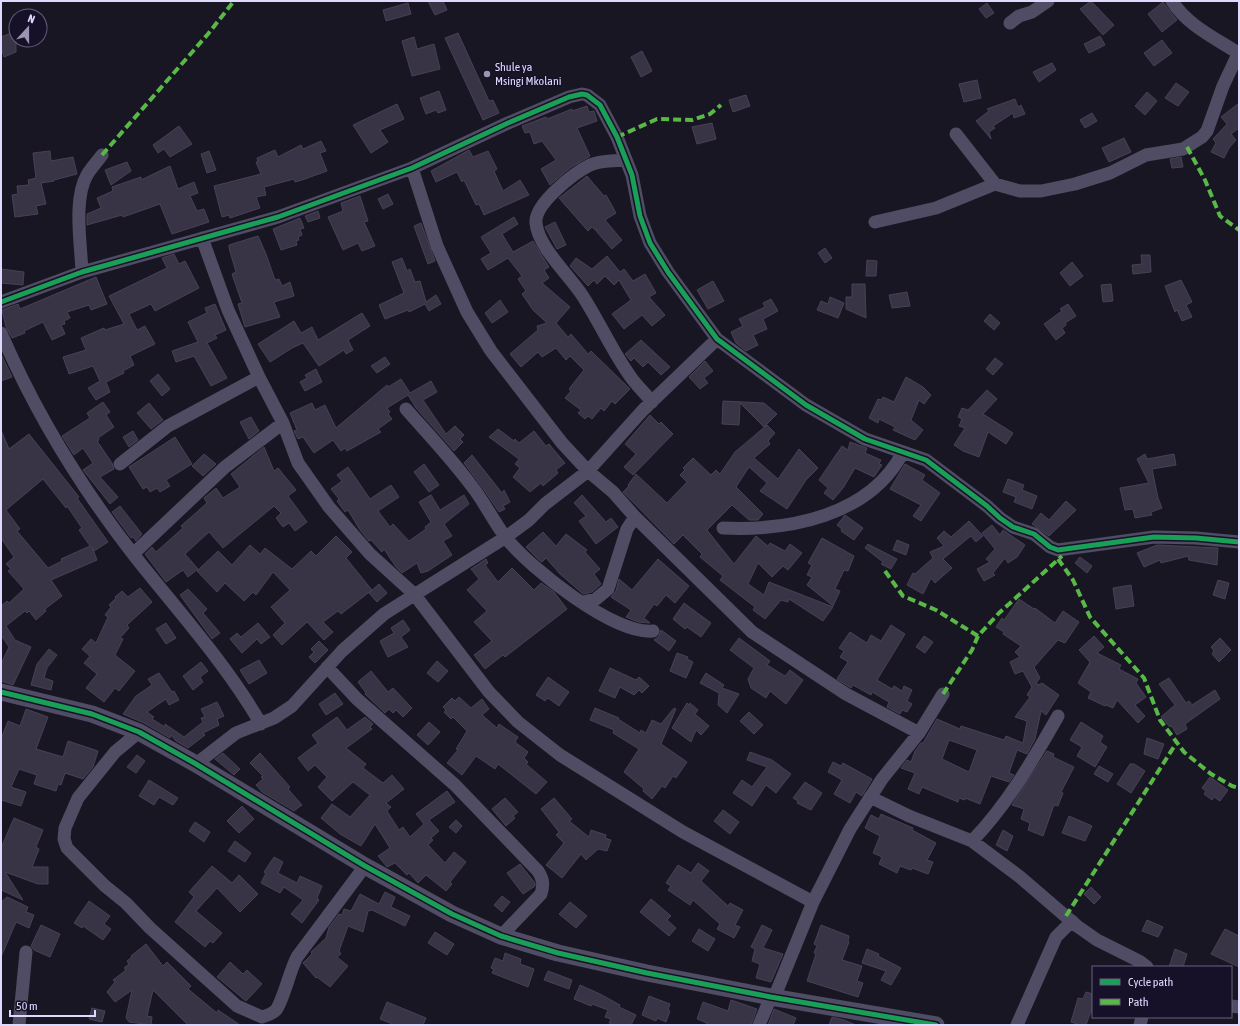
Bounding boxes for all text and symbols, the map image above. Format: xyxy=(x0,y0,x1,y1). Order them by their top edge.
north arrow xyxy=(8,8,48,48)
text: N xyxy=(26,12,37,25)
place label: Shule ya Msingi Mkolani xyxy=(495,60,561,88)
marker: Shule ya Msingi Mkolani xyxy=(482,69,492,79)
legend xyxy=(1092,966,1232,1018)
text: Cycle path xyxy=(1128,975,1173,989)
scale bar xyxy=(10,992,95,1018)
text: Path xyxy=(1128,995,1149,1009)
text: 50 m xyxy=(16,999,38,1013)

